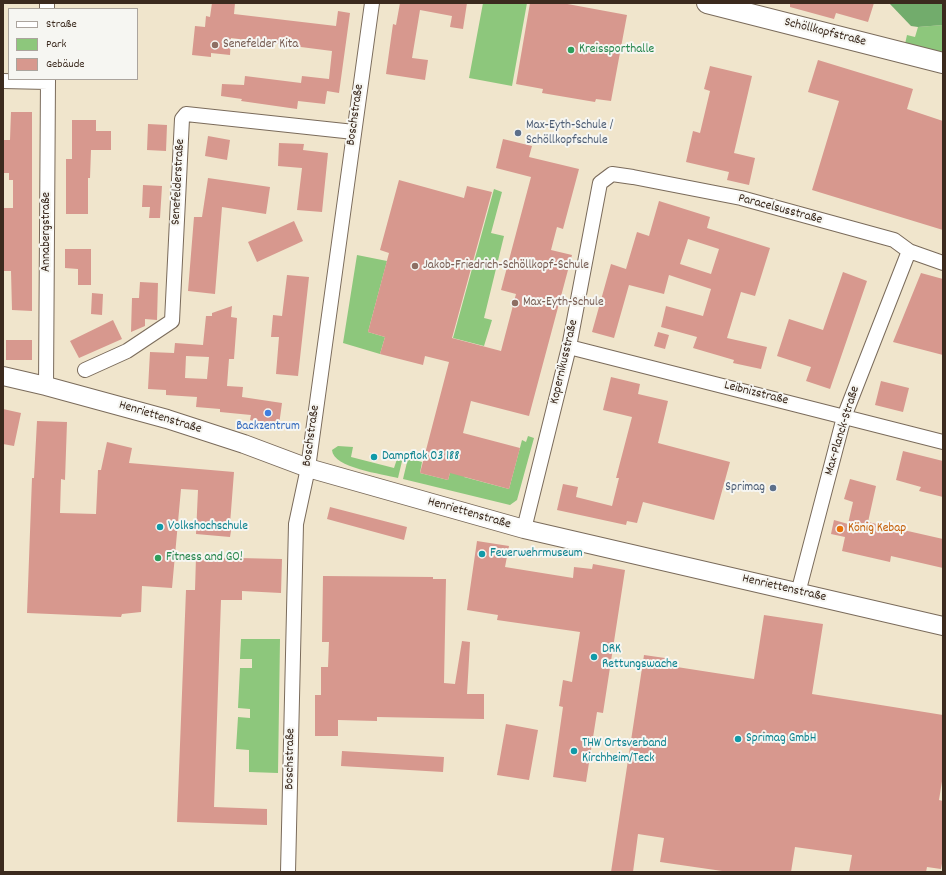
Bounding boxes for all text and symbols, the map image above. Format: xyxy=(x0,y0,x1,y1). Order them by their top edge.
legend xyxy=(8,8,138,80)
street label: Schöllkopfstraße xyxy=(783,15,867,51)
text: Straße xyxy=(46,16,77,33)
text: Park xyxy=(46,36,66,53)
place label: Senefelder Kita xyxy=(223,37,298,53)
marker: Senefelder Kita xyxy=(210,40,220,50)
place label: Kreissporthalle xyxy=(579,42,654,58)
marker: Kreissporthalle xyxy=(566,45,576,55)
text: Gebäude xyxy=(46,56,85,73)
street label: Boschstraße xyxy=(344,83,368,147)
place label: Max-Eyth-Schule / Schöllkopfschule xyxy=(526,118,613,149)
marker: Max-Eyth-Schule / Schöllkopfschule xyxy=(513,128,523,138)
street label: Senefelderstraße xyxy=(169,139,189,225)
street label: Paracelsusstraße xyxy=(736,191,824,229)
street label: Annabergstraße xyxy=(39,192,55,272)
place label: Jakob-Friedrich-Schöllkopf-Schule xyxy=(423,258,589,274)
marker: Jakob-Friedrich-Schöllkopf-Schule xyxy=(410,261,420,271)
place label: Max-Eyth-Schule xyxy=(523,295,604,311)
marker: Max-Eyth-Schule xyxy=(510,298,520,308)
street label: Kopernikusstraße xyxy=(548,318,582,406)
street label: Leibnizstraße xyxy=(722,379,790,409)
street label: Max-Planck-Straße xyxy=(822,385,864,477)
street label: Henriettenstraße xyxy=(117,398,203,438)
street label: Boschstraße xyxy=(300,404,324,468)
marker: Backzentrum xyxy=(263,408,273,418)
place label: Backzentrum xyxy=(236,419,300,435)
place label: Dampflok 03 188 xyxy=(382,449,459,465)
marker: Dampflok 03 188 xyxy=(369,452,379,462)
place label: Sprimag xyxy=(725,480,765,496)
marker: Sprimag xyxy=(768,483,778,493)
street label: Henriettenstraße xyxy=(426,495,512,533)
place label: Volkshochschule xyxy=(168,519,248,535)
place label: König Kebap xyxy=(848,521,906,537)
marker: Volkshochschule xyxy=(155,522,165,532)
marker: König Kebap xyxy=(835,524,845,534)
place label: Feuerwehrmuseum xyxy=(490,546,583,562)
marker: Feuerwehrmuseum xyxy=(477,549,487,559)
place label: Fitness and GO! xyxy=(166,550,243,566)
marker: Fitness and GO! xyxy=(153,553,163,563)
street label: Henriettenstraße xyxy=(740,572,828,606)
place label: DRK Rettungswache xyxy=(602,642,678,673)
marker: DRK Rettungswache xyxy=(589,652,599,662)
street label: Boschstraße xyxy=(283,728,299,790)
place label: Sprimag GmbH xyxy=(746,731,816,747)
marker: Sprimag GmbH xyxy=(733,734,743,744)
place label: THW Ortsverband Kirchheim/Teck xyxy=(582,736,667,767)
marker: THW Ortsverband Kirchheim/Teck xyxy=(569,746,579,756)

